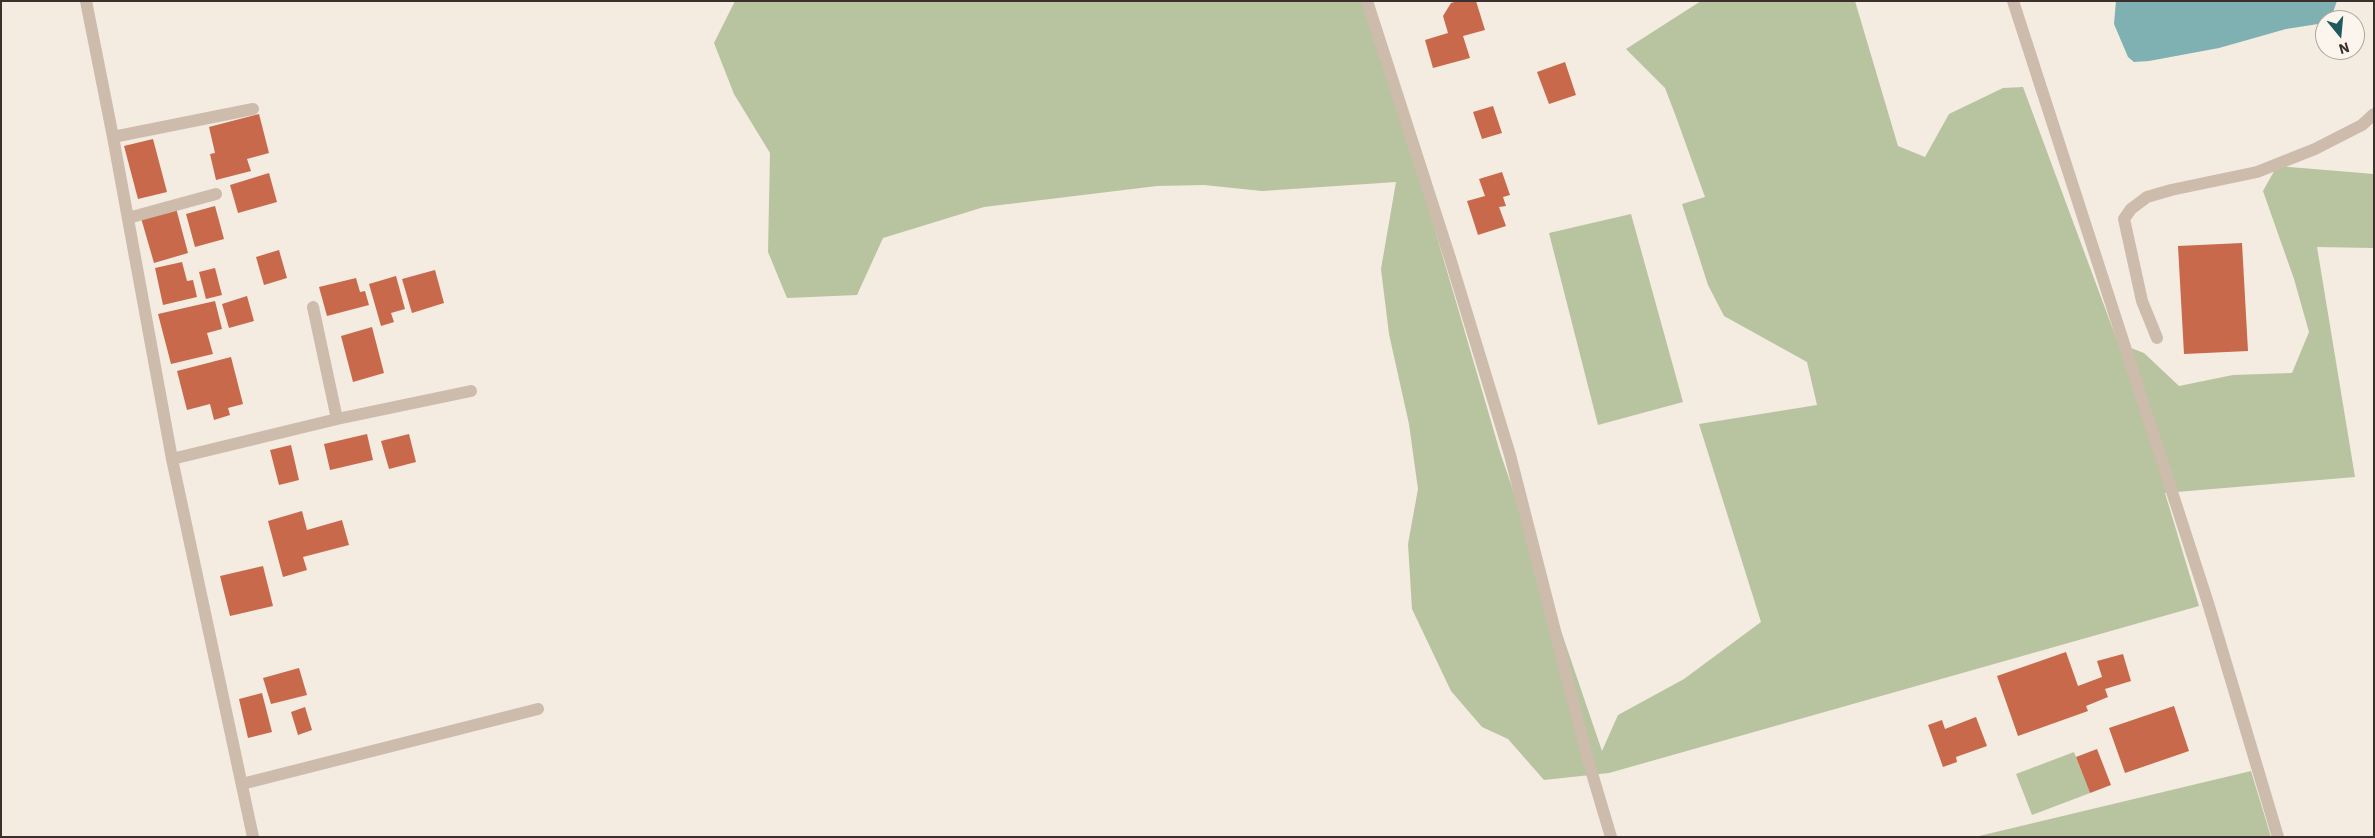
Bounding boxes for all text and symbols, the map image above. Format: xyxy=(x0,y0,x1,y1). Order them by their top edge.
north arrow xyxy=(2315,10,2365,60)
text: N xyxy=(2337,38,2352,58)

